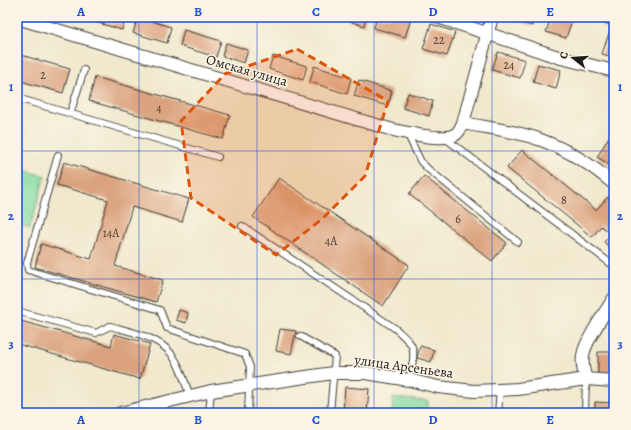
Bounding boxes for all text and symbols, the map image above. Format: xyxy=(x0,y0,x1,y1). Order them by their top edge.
text: A xyxy=(76,3,86,20)
text: B xyxy=(194,3,202,20)
text: C xyxy=(312,3,320,20)
text: D xyxy=(428,3,438,20)
text: E xyxy=(546,3,554,20)
house number: 22 xyxy=(433,32,445,48)
north arrow xyxy=(553,38,593,78)
street label: Омская улица xyxy=(204,50,290,91)
text: С xyxy=(556,50,572,61)
house number: 24 xyxy=(503,57,515,73)
house number: 2 xyxy=(40,67,46,83)
text: 1 xyxy=(9,78,14,95)
text: 1 xyxy=(618,78,623,95)
house number: 4 xyxy=(156,100,162,116)
house number: 8 xyxy=(561,192,567,208)
text: 2 xyxy=(8,207,15,224)
text: 2 xyxy=(617,207,624,224)
house number: 6 xyxy=(455,211,461,227)
house number: 14А xyxy=(103,225,120,241)
house number: 4А xyxy=(325,233,338,249)
text: 3 xyxy=(8,335,14,352)
text: 3 xyxy=(617,335,623,352)
street label: улица Арсеньева xyxy=(352,350,455,383)
text: A xyxy=(76,411,86,428)
text: B xyxy=(194,411,202,428)
text: C xyxy=(312,411,320,428)
text: D xyxy=(428,411,438,428)
text: E xyxy=(546,411,554,428)

